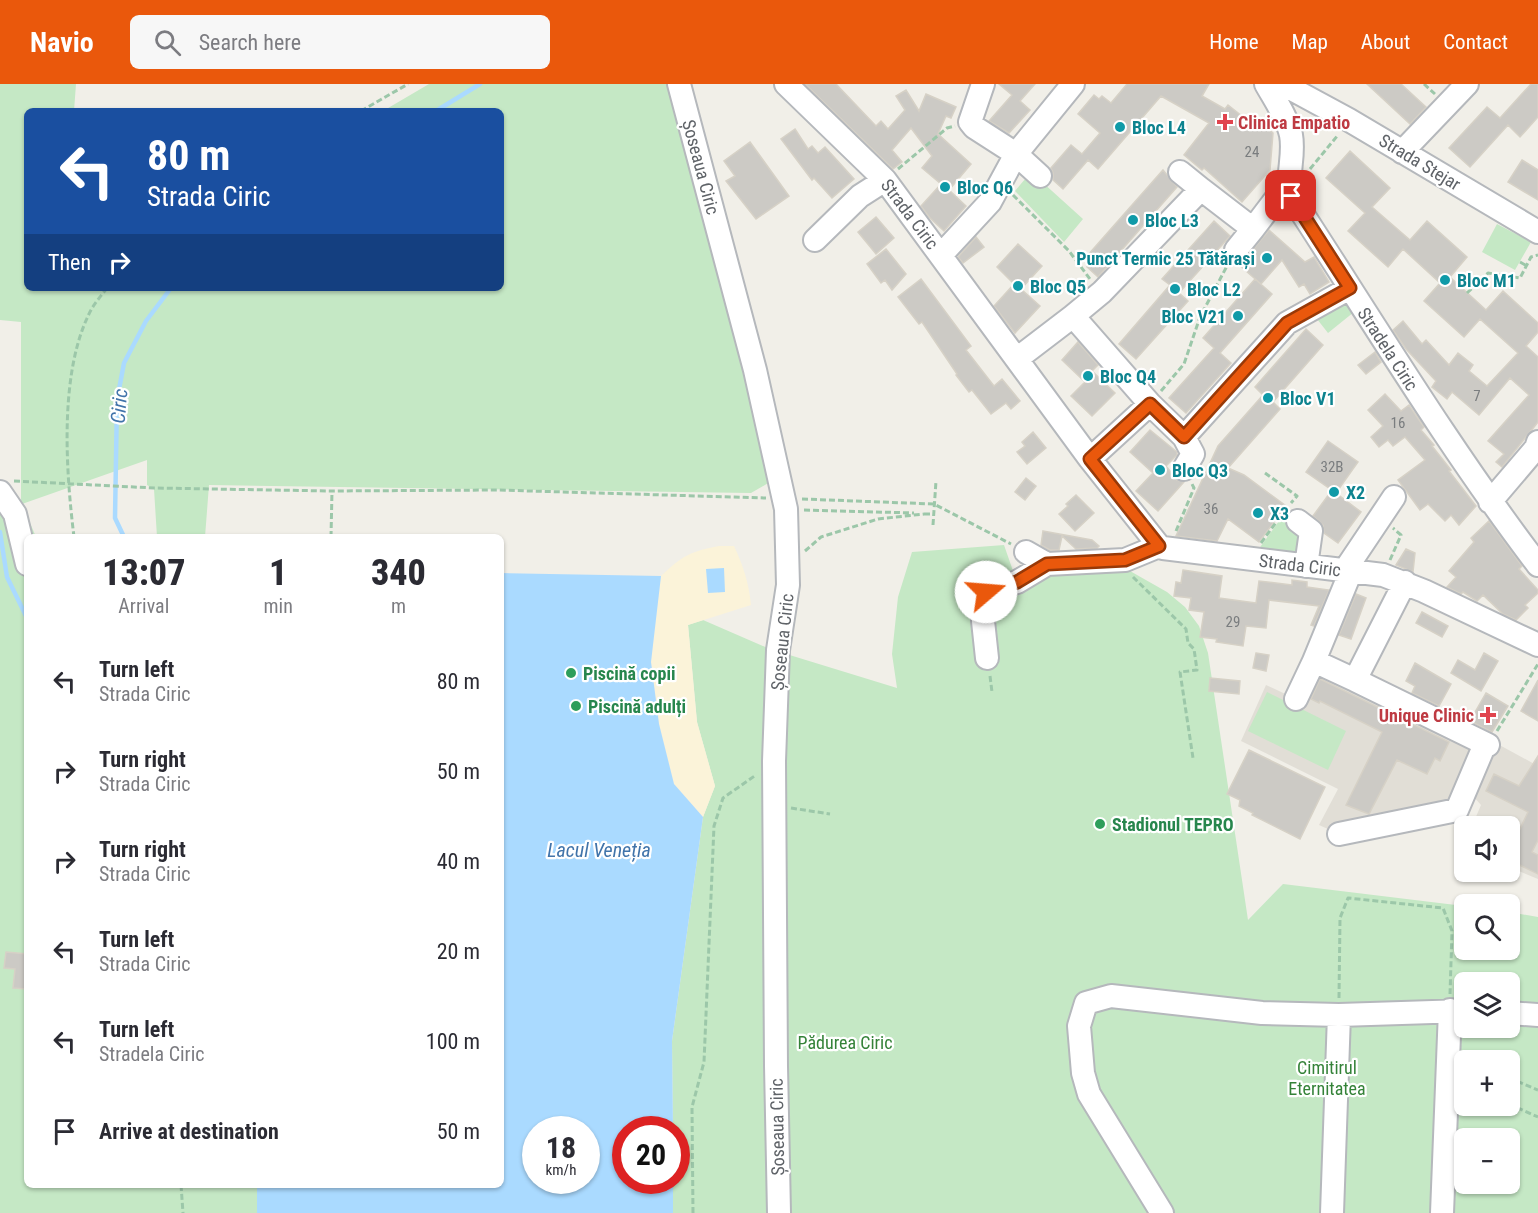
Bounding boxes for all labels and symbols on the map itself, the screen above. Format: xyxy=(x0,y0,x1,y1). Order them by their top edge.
place label: Clinica Empatio xyxy=(1238,112,1350,133)
marker: Clinica Empatio xyxy=(1216,113,1234,131)
street label: Șoseaua Ciric xyxy=(677,117,724,217)
place label: Bloc L4 xyxy=(1132,117,1186,138)
marker: Bloc L4 xyxy=(1113,120,1127,134)
street label: Strada Stejar xyxy=(1375,129,1465,195)
house number: 24 xyxy=(1245,143,1259,161)
pin xyxy=(1265,170,1316,221)
street label: Strada Ciric xyxy=(877,175,943,253)
place label: Bloc Q6 xyxy=(957,177,1013,198)
marker: Bloc Q6 xyxy=(938,180,952,194)
place label: Bloc L3 xyxy=(1145,210,1199,231)
marker: Bloc L3 xyxy=(1126,213,1140,227)
place label: Punct Termic 25 Tătărași xyxy=(1076,248,1255,270)
marker: Punct Termic 25 Tătărași xyxy=(1260,251,1274,265)
place label: Bloc M1 xyxy=(1457,270,1516,291)
marker: Bloc M1 xyxy=(1438,273,1452,287)
place label: Bloc Q5 xyxy=(1030,276,1086,297)
marker: Bloc Q5 xyxy=(1011,279,1025,293)
place label: Bloc L2 xyxy=(1187,279,1241,300)
marker: Bloc L2 xyxy=(1168,282,1182,296)
street label: Stradela Ciric xyxy=(1353,303,1423,395)
place label: Bloc V21 xyxy=(1161,306,1226,327)
marker: Bloc V21 xyxy=(1231,309,1245,323)
place label: Bloc Q4 xyxy=(1100,366,1156,387)
marker: Bloc Q4 xyxy=(1081,369,1095,383)
house number: 7 xyxy=(1473,387,1481,405)
water label: Ciric xyxy=(106,388,132,424)
place label: Bloc V1 xyxy=(1280,388,1336,409)
marker: Bloc V1 xyxy=(1261,391,1275,405)
house number: 16 xyxy=(1391,414,1405,432)
house number: 32B xyxy=(1321,458,1344,476)
place label: Bloc Q3 xyxy=(1172,460,1228,481)
marker: Bloc Q3 xyxy=(1153,463,1167,477)
place label: X2 xyxy=(1346,482,1365,503)
marker: X2 xyxy=(1327,485,1341,499)
house number: 36 xyxy=(1204,500,1218,518)
place label: X3 xyxy=(1270,503,1289,524)
marker: X3 xyxy=(1251,506,1265,520)
street label: Strada Ciric xyxy=(1258,550,1342,580)
position arrow xyxy=(954,560,1018,624)
street label: Șoseaua Ciric xyxy=(766,592,799,692)
house number: 29 xyxy=(1226,613,1240,631)
place label: Piscină copii xyxy=(583,663,675,684)
marker: Piscină copii xyxy=(564,666,578,680)
place label: Piscină adulți xyxy=(588,696,686,718)
marker: Piscină adulți xyxy=(569,699,583,713)
place label: Unique Clinic xyxy=(1379,705,1474,726)
marker: Unique Clinic xyxy=(1479,706,1497,724)
place label: Stadionul TEPRO xyxy=(1112,814,1234,835)
marker: Stadionul TEPRO xyxy=(1093,817,1107,831)
water label: Lacul Veneția xyxy=(547,838,651,862)
park label: Pădurea Ciric xyxy=(798,1032,892,1053)
park label: Cimitirul Eternitatea xyxy=(1288,1057,1366,1099)
street label: Șoseaua Ciric xyxy=(766,1078,789,1176)
speed limit sign: 20 xyxy=(612,1116,690,1194)

